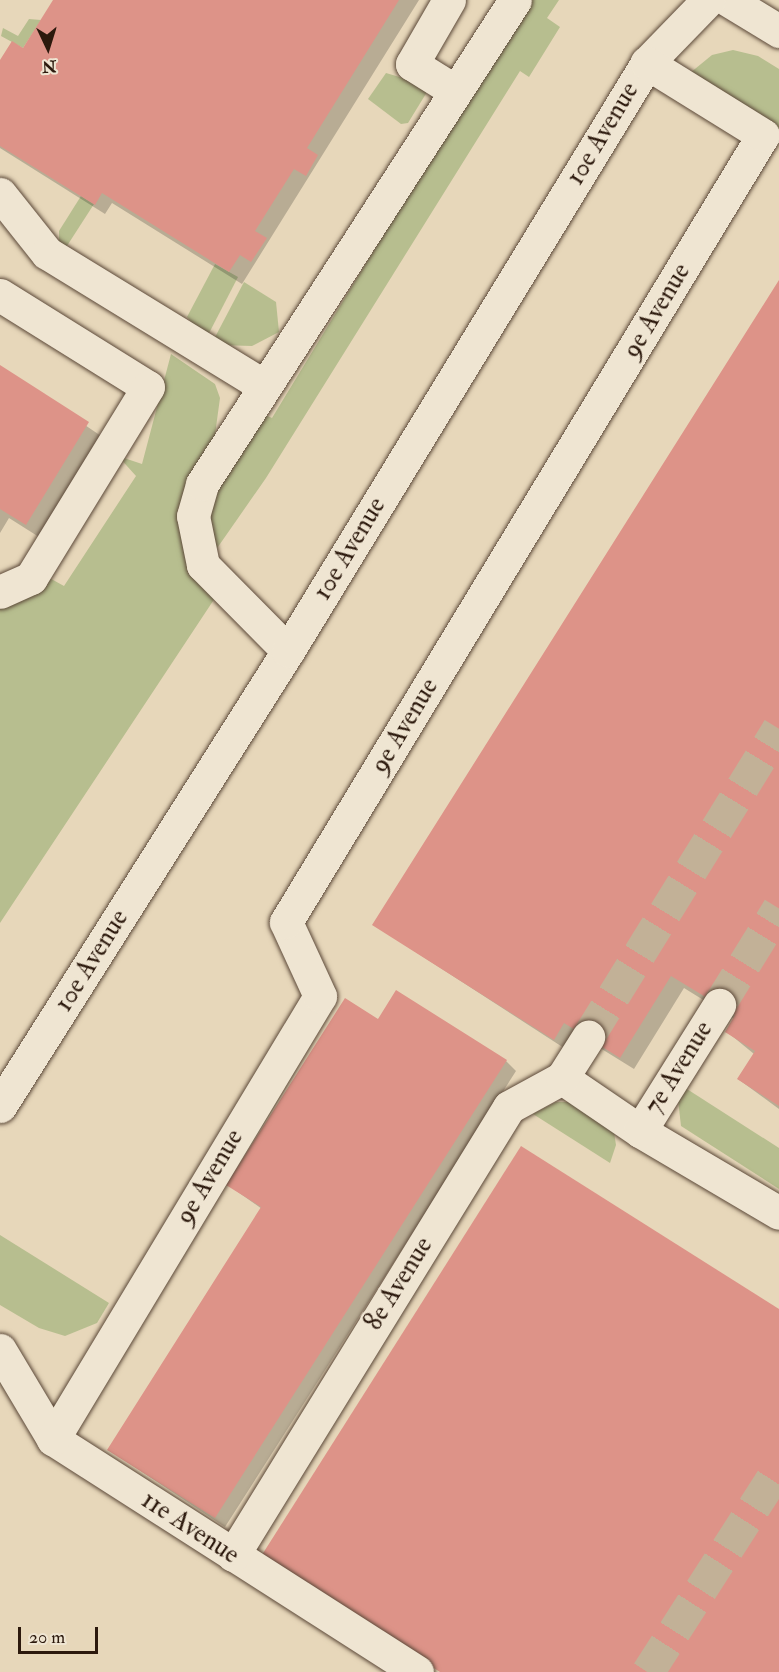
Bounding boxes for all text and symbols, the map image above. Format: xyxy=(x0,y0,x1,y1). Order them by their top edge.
north arrow xyxy=(18,18,78,78)
text: N xyxy=(41,55,57,76)
street label: 10e Avenue xyxy=(560,77,646,191)
street label: 9e Avenue xyxy=(617,258,697,364)
street label: 10e Avenue xyxy=(307,492,393,606)
street label: 9e Avenue xyxy=(365,673,445,779)
street label: 10e Avenue xyxy=(49,904,135,1018)
street label: 7e Avenue xyxy=(638,1016,720,1120)
street label: 9e Avenue xyxy=(170,1124,250,1230)
street label: 8e Avenue xyxy=(358,1232,440,1336)
street label: 11e Avenue xyxy=(135,1485,245,1571)
scale bar xyxy=(21,1615,100,1653)
text: 20 m xyxy=(29,1626,65,1649)

